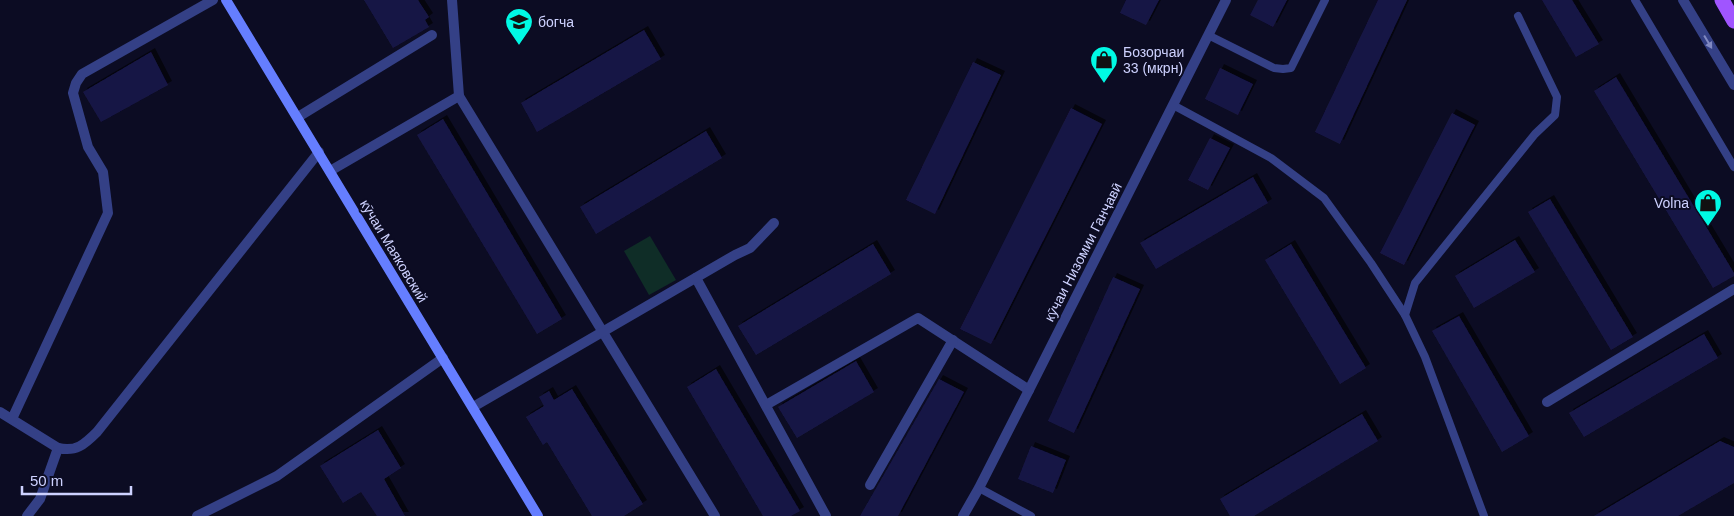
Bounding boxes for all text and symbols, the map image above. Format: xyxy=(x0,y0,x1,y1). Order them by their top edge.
school or university icon: богча xyxy=(504,7,534,46)
place label: богча xyxy=(538,14,574,30)
one-way arrow xyxy=(1703,35,1712,48)
place label: Бозорчаи 33 (мкрн) xyxy=(1123,44,1184,76)
shop icon: Бозорчаи 33 (мкрн) xyxy=(1089,45,1119,84)
street label: кӯчаи Низомии Ганҷавӣ xyxy=(1041,180,1125,324)
shop icon: Volna xyxy=(1693,188,1723,227)
place label: Volna xyxy=(1654,195,1689,211)
street label: кӯчаи Маяковский xyxy=(357,197,431,305)
scale bar xyxy=(22,464,131,496)
text: 50 m xyxy=(30,472,63,489)

